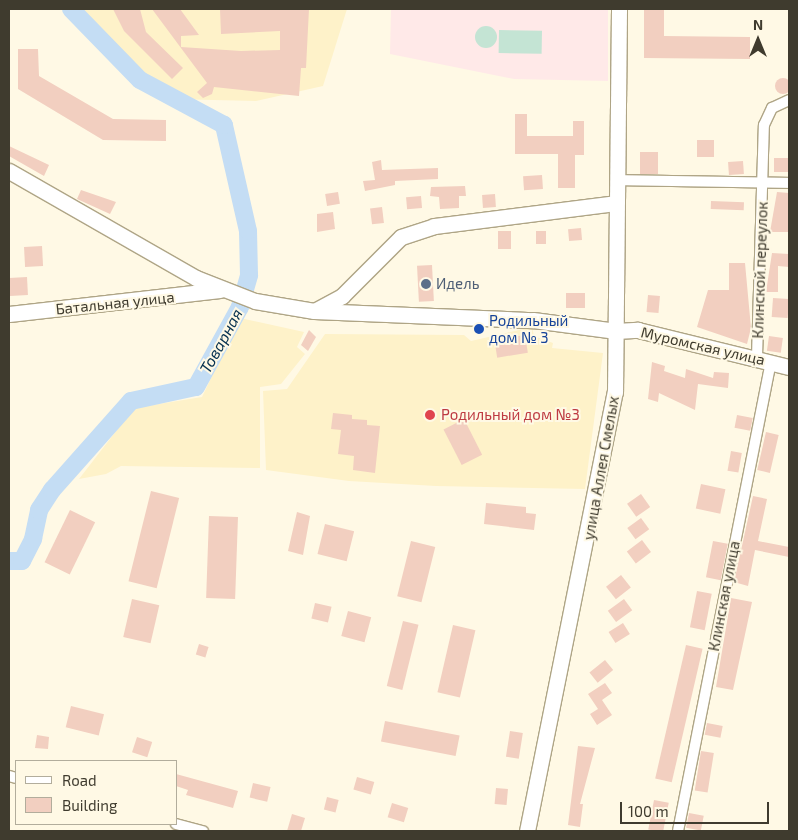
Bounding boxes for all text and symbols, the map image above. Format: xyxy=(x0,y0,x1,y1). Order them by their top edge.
north arrow xyxy=(733,15,783,65)
text: N xyxy=(753,16,763,33)
street label: Клинской переулок xyxy=(749,201,771,339)
place label: Идель xyxy=(436,275,479,293)
marker: Идель xyxy=(420,278,432,290)
street label: Батальная улица xyxy=(55,288,175,318)
water label: Товарная xyxy=(195,305,247,377)
place label: Родильный дом № 3 xyxy=(489,311,568,346)
marker: Родильный дом № 3 xyxy=(473,323,485,335)
street label: Муромская улица xyxy=(639,323,767,369)
street label: улица Аллея Смелых xyxy=(579,395,623,541)
place label: Родильный дом №3 xyxy=(441,406,580,424)
marker: Родильный дом №3 xyxy=(423,408,437,422)
street label: Клинская улица xyxy=(704,539,744,653)
legend xyxy=(15,760,178,825)
text: Road xyxy=(62,771,97,789)
scale bar xyxy=(623,792,772,824)
text: Building xyxy=(62,796,117,814)
text: 100 m xyxy=(628,802,669,820)

